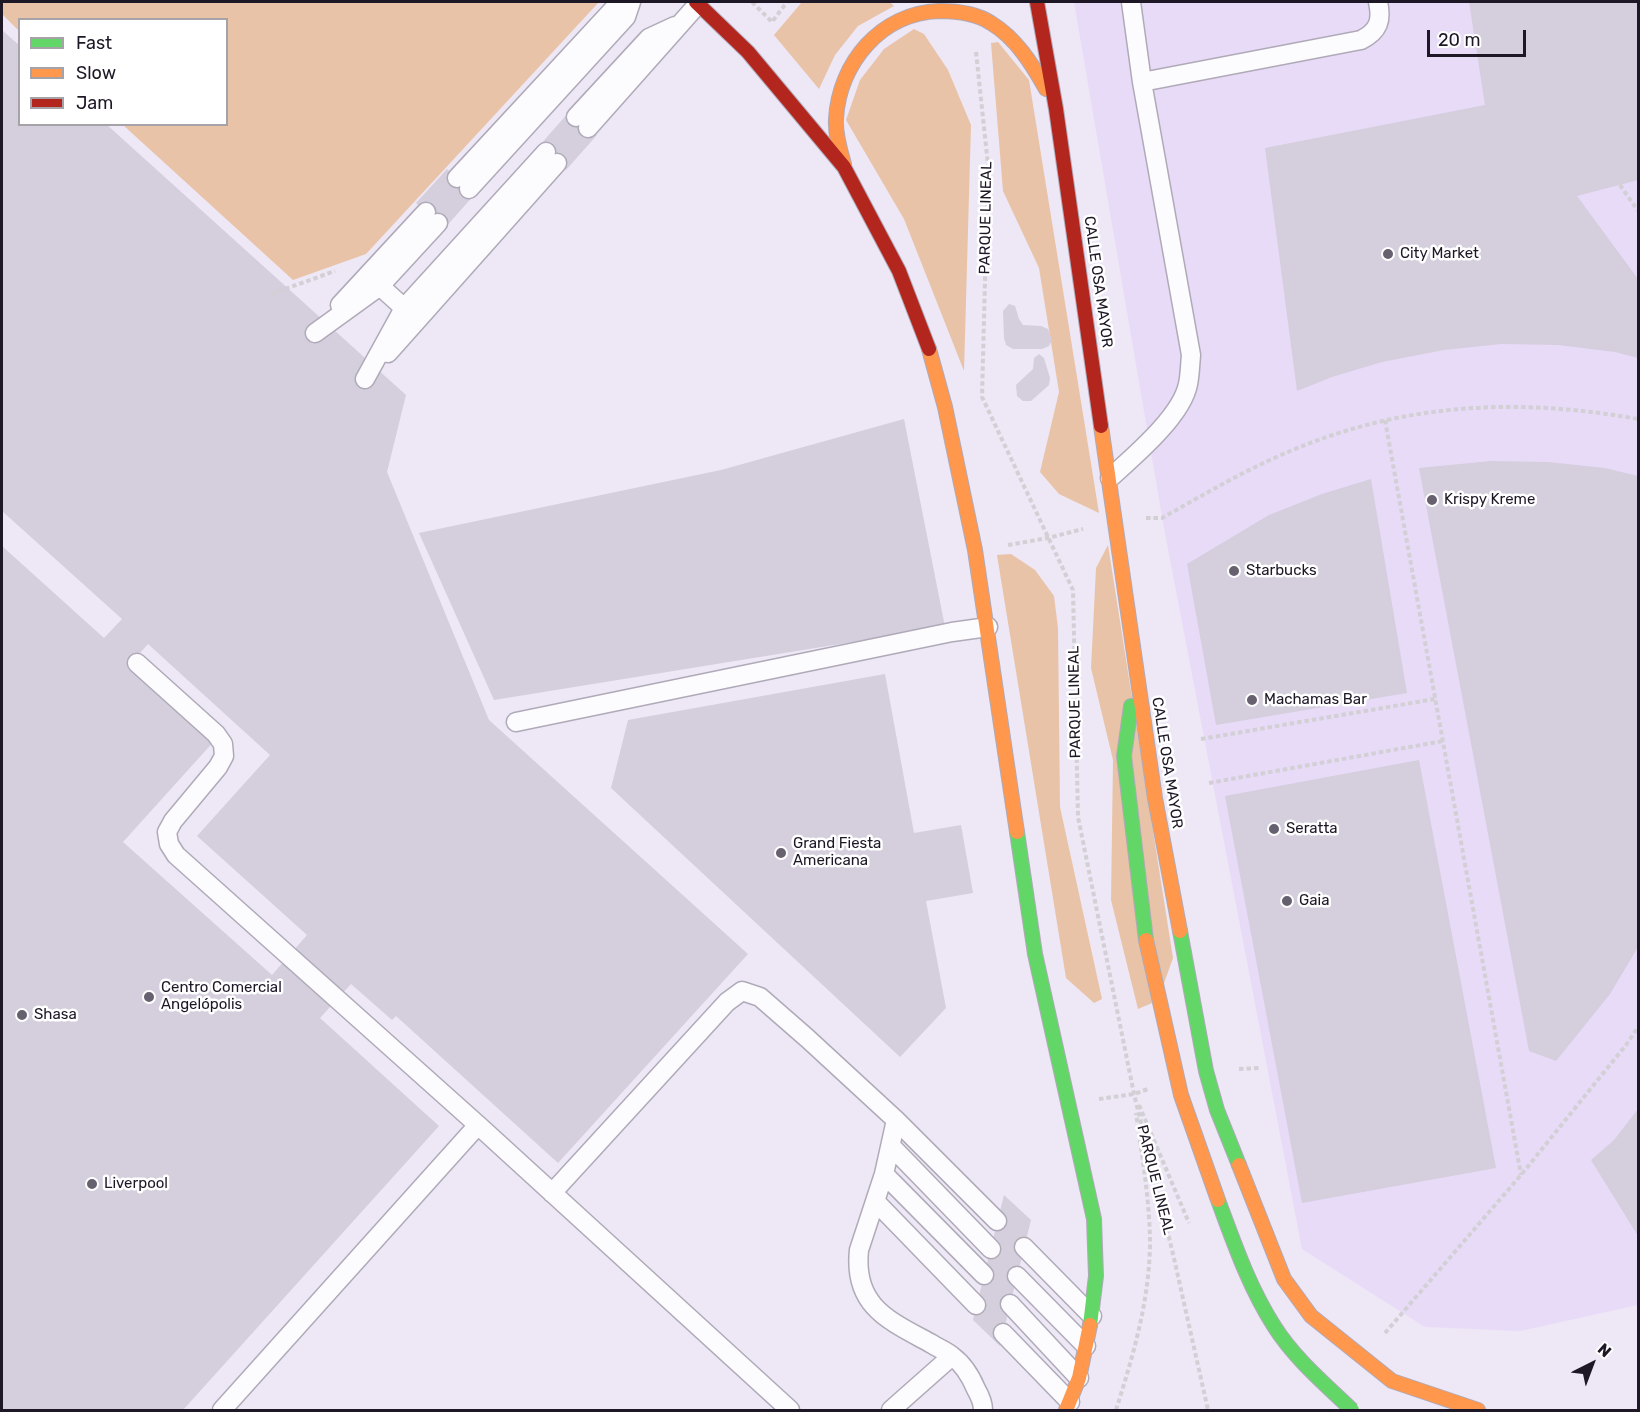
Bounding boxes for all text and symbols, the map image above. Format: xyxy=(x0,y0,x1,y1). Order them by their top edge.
legend xyxy=(18,18,228,126)
scale bar xyxy=(1430,18,1529,56)
text: 20 m xyxy=(1438,29,1480,51)
text: Fast xyxy=(76,32,112,54)
text: Slow xyxy=(76,62,116,84)
text: Jam xyxy=(76,92,113,114)
street label: PARQUE LINEAL xyxy=(976,161,996,275)
street label: CALLE OSA MAYOR xyxy=(1080,215,1116,349)
place label: City Market xyxy=(1400,245,1479,263)
marker: City Market xyxy=(1381,247,1395,261)
place label: Krispy Kreme xyxy=(1444,491,1535,509)
marker: Krispy Kreme xyxy=(1425,493,1439,507)
place label: Starbucks xyxy=(1246,562,1317,580)
marker: Starbucks xyxy=(1227,564,1241,578)
street label: PARQUE LINEAL xyxy=(1065,645,1085,759)
place label: Machamas Bar xyxy=(1264,691,1367,709)
marker: Machamas Bar xyxy=(1245,693,1259,707)
street label: CALLE OSA MAYOR xyxy=(1148,696,1186,830)
place label: Seratta xyxy=(1286,820,1338,838)
marker: Seratta xyxy=(1267,822,1281,836)
place label: Grand Fiesta Americana xyxy=(793,835,881,870)
marker: Grand Fiesta Americana xyxy=(774,846,788,860)
place label: Gaia xyxy=(1299,892,1329,910)
marker: Gaia xyxy=(1280,894,1294,908)
place label: Centro Comercial Angelópolis xyxy=(161,979,282,1014)
marker: Centro Comercial Angelópolis xyxy=(142,990,156,1004)
place label: Shasa xyxy=(34,1006,77,1024)
marker: Shasa xyxy=(15,1008,29,1022)
street label: PARQUE LINEAL xyxy=(1133,1123,1177,1237)
place label: Liverpool xyxy=(104,1175,168,1193)
marker: Liverpool xyxy=(85,1177,99,1191)
north arrow xyxy=(1562,1334,1622,1394)
text: N xyxy=(1594,1339,1615,1361)

